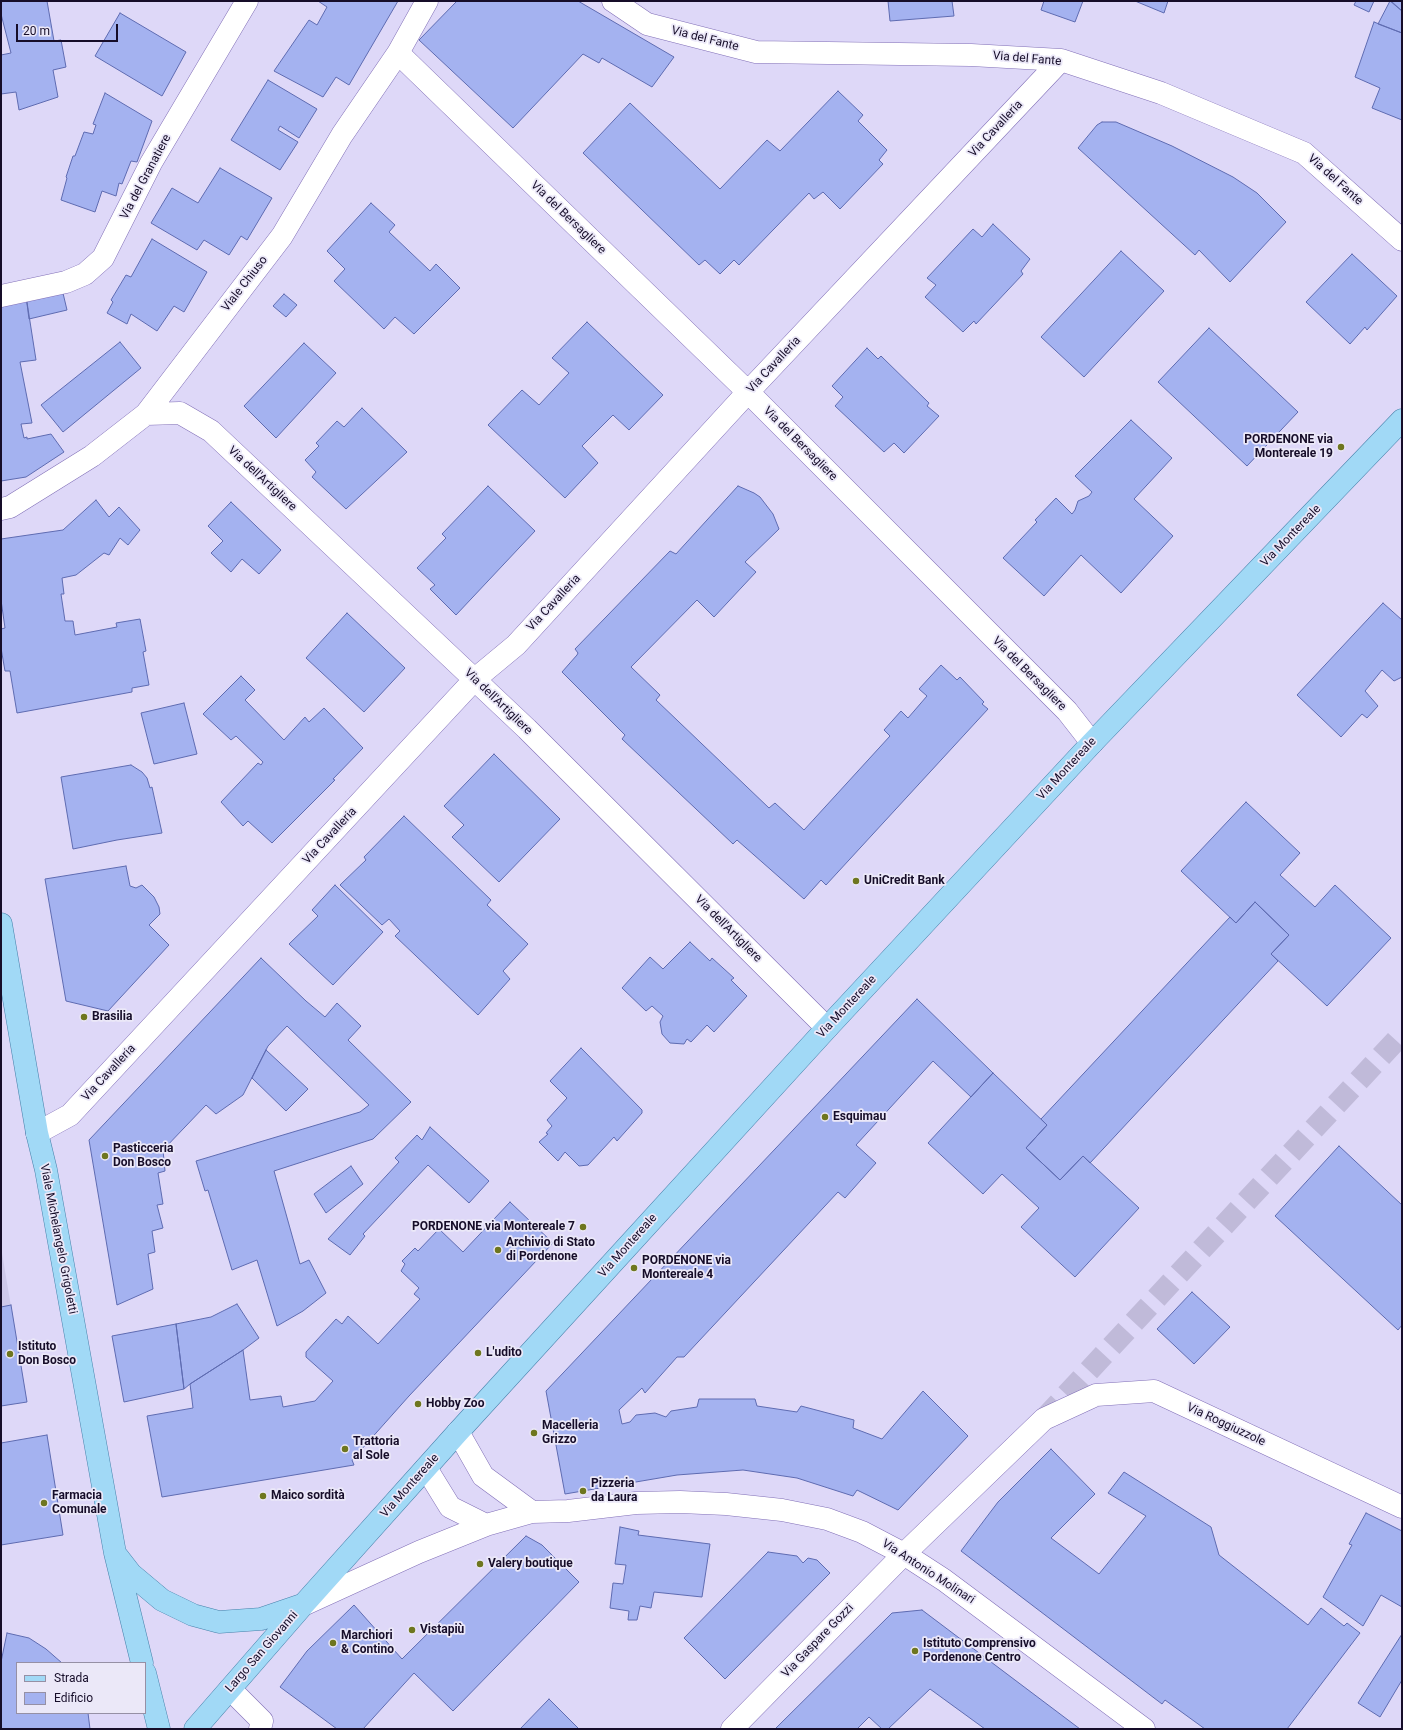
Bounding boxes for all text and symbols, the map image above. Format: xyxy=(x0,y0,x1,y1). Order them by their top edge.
scale bar xyxy=(18,16,120,42)
text: 20 m xyxy=(23,24,50,38)
street label: Via del Fante xyxy=(670,24,740,54)
street label: Via del Fante xyxy=(992,49,1062,69)
street label: Via Cavalleria xyxy=(966,98,1026,160)
street label: Via del Granatiere xyxy=(118,132,174,222)
street label: Via del Fante xyxy=(1305,152,1365,208)
street label: Via del Bersagliere xyxy=(527,178,609,258)
street label: Viale Chiuso xyxy=(219,253,271,315)
street label: Via Cavalleria xyxy=(744,334,804,396)
street label: Via del Bersagliere xyxy=(760,404,840,484)
place label: PORDENONE via Montereale 19 xyxy=(1244,433,1333,461)
marker: PORDENONE via Montereale 19 xyxy=(1336,442,1346,452)
street label: Via dell'Artigliere xyxy=(225,443,299,515)
street label: Via Montereale xyxy=(1258,502,1324,570)
street label: Via Cavalleria xyxy=(524,572,584,634)
street label: Via del Bersagliere xyxy=(989,634,1069,714)
street label: Via dell'Artigliere xyxy=(461,666,535,738)
street label: Via Montereale xyxy=(1034,735,1100,803)
street label: Via Cavalleria xyxy=(300,805,360,867)
place label: UniCredit Bank xyxy=(864,874,945,888)
marker: UniCredit Bank xyxy=(851,876,861,886)
street label: Via dell'Artigliere xyxy=(692,893,764,965)
street label: Via Montereale xyxy=(814,973,880,1041)
place label: Brasilia xyxy=(92,1010,132,1024)
marker: Brasilia xyxy=(79,1012,89,1022)
street label: Via Cavalleria xyxy=(79,1042,139,1104)
place label: Esquimau xyxy=(833,1110,886,1124)
marker: Esquimau xyxy=(820,1112,830,1122)
place label: Pasticceria Don Bosco xyxy=(113,1142,173,1170)
marker: Pasticceria Don Bosco xyxy=(100,1151,110,1161)
street label: Viale Michelangelo Grigoletti xyxy=(36,1163,80,1315)
street label: Via Montereale xyxy=(596,1211,660,1281)
place label: PORDENONE via Montereale 7 xyxy=(412,1220,575,1234)
marker: PORDENONE via Montereale 7 xyxy=(578,1222,588,1232)
place label: Archivio di Stato di Pordenone xyxy=(506,1236,595,1264)
marker: Archivio di Stato di Pordenone xyxy=(493,1245,503,1255)
place label: PORDENONE via Montereale 4 xyxy=(642,1254,731,1282)
marker: PORDENONE via Montereale 4 xyxy=(629,1263,639,1273)
place label: Istituto Don Bosco xyxy=(18,1340,76,1368)
place label: L'udito xyxy=(486,1346,522,1360)
marker: L'udito xyxy=(473,1348,483,1358)
marker: Istituto Don Bosco xyxy=(5,1349,15,1359)
place label: Hobby Zoo xyxy=(426,1397,484,1411)
marker: Hobby Zoo xyxy=(413,1399,423,1409)
street label: Via Roggiuzzole xyxy=(1184,1400,1268,1450)
place label: Macelleria Grizzo xyxy=(542,1419,598,1447)
marker: Macelleria Grizzo xyxy=(529,1428,539,1438)
place label: Trattoria al Sole xyxy=(353,1435,399,1463)
marker: Trattoria al Sole xyxy=(340,1444,350,1454)
street label: Via Montereale xyxy=(378,1451,442,1521)
place label: Pizzeria da Laura xyxy=(591,1477,637,1505)
marker: Pizzeria da Laura xyxy=(578,1486,588,1496)
place label: Farmacia Comunale xyxy=(52,1489,107,1517)
place label: Maico sordità xyxy=(271,1489,345,1503)
marker: Maico sordità xyxy=(258,1491,268,1501)
marker: Farmacia Comunale xyxy=(39,1498,49,1508)
street label: Via Antonio Molinari xyxy=(879,1537,977,1607)
place label: Valery boutique xyxy=(488,1557,573,1571)
marker: Valery boutique xyxy=(475,1559,485,1569)
street label: Via Gaspare Gozzi xyxy=(779,1601,857,1681)
street label: Largo San Giovanni xyxy=(223,1608,301,1696)
place label: Vistapiù xyxy=(420,1623,464,1637)
marker: Vistapiù xyxy=(407,1625,417,1635)
place label: Marchiori & Contino xyxy=(341,1629,394,1657)
place label: Istituto Comprensivo Pordenone Centro xyxy=(923,1637,1036,1665)
marker: Marchiori & Contino xyxy=(328,1638,338,1648)
marker: Istituto Comprensivo Pordenone Centro xyxy=(910,1646,920,1656)
legend xyxy=(16,1662,146,1714)
text: Strada xyxy=(54,1671,89,1685)
text: Edificio xyxy=(54,1691,93,1705)

